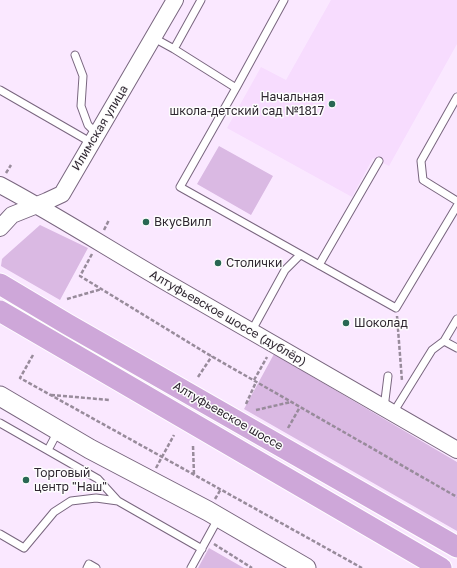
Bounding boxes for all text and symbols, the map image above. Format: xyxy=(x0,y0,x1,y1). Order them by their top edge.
street label: Илимская улица xyxy=(69,83,131,173)
place label: Начальная школа-детский сад №1817 xyxy=(170,90,324,118)
marker: Начальная школа-детский сад №1817 xyxy=(327,99,337,109)
place label: ВкусВилл xyxy=(154,215,211,229)
marker: ВкусВилл xyxy=(141,217,151,227)
place label: Столички xyxy=(226,256,282,270)
marker: Столички xyxy=(213,258,223,268)
street label: Алтуфьевское шоссе (дублёр) xyxy=(147,267,309,369)
place label: Шоколад xyxy=(354,316,408,330)
marker: Шоколад xyxy=(341,318,351,328)
street label: Алтуфьевское шоссе xyxy=(171,379,285,453)
place label: Торговый центр "Наш" xyxy=(34,466,107,494)
marker: Торговый центр "Наш" xyxy=(21,475,31,485)

